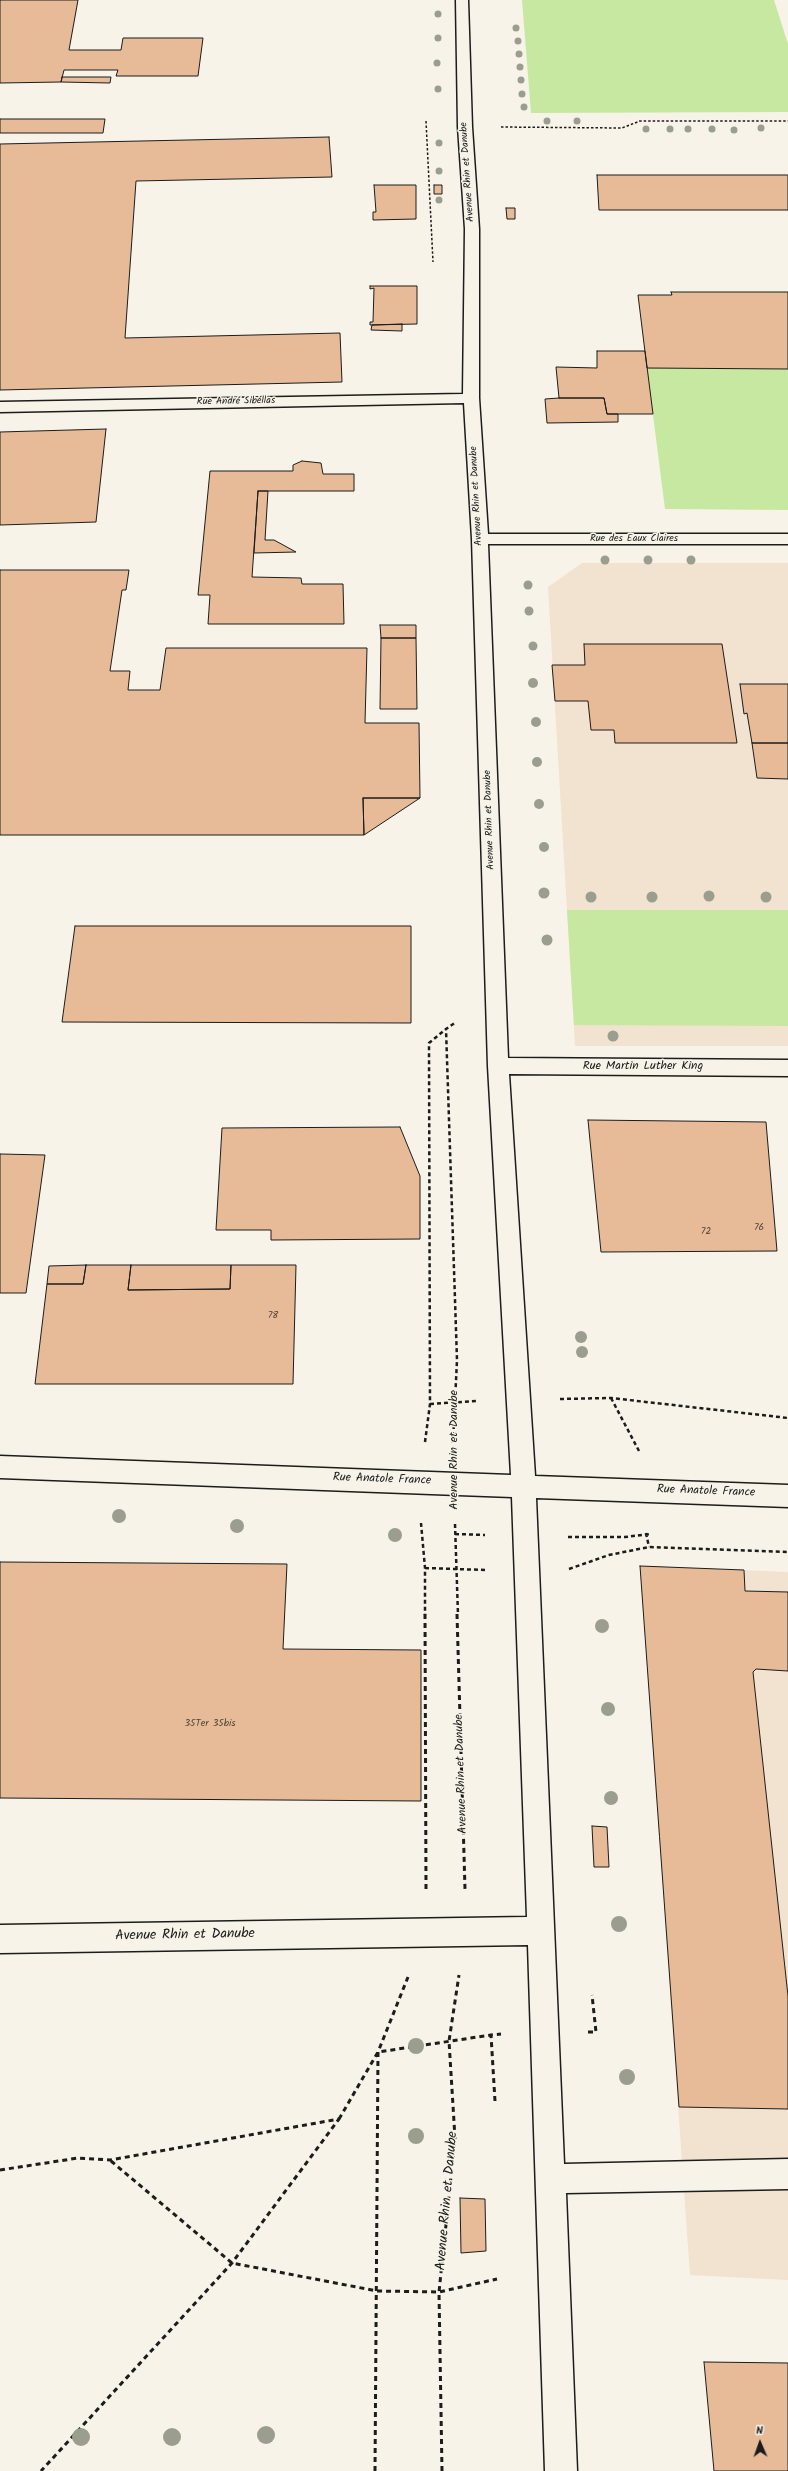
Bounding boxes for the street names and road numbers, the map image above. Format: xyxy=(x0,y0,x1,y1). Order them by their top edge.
street label: Avenue Rhin et Danube xyxy=(459,122,477,222)
street label: Rue André Sibéllas xyxy=(197,395,275,409)
street label: Avenue Rhin et Danube xyxy=(468,446,486,546)
street label: Rue des Eaux Claires xyxy=(590,533,678,545)
street label: Avenue Rhin et Danube xyxy=(482,770,498,870)
street label: Rue Martin Luther King xyxy=(583,1060,703,1074)
street label: Avenue Rhin et Danube xyxy=(448,1390,462,1510)
street label: Rue Anatole France xyxy=(333,1471,431,1489)
street label: Rue Anatole France xyxy=(657,1483,755,1501)
street label: Avenue Rhin et Danube xyxy=(453,1714,471,1834)
street label: Avenue Rhin et Danube xyxy=(115,1926,255,1946)
street label: Avenue Rhin et Danube xyxy=(434,2131,462,2271)

